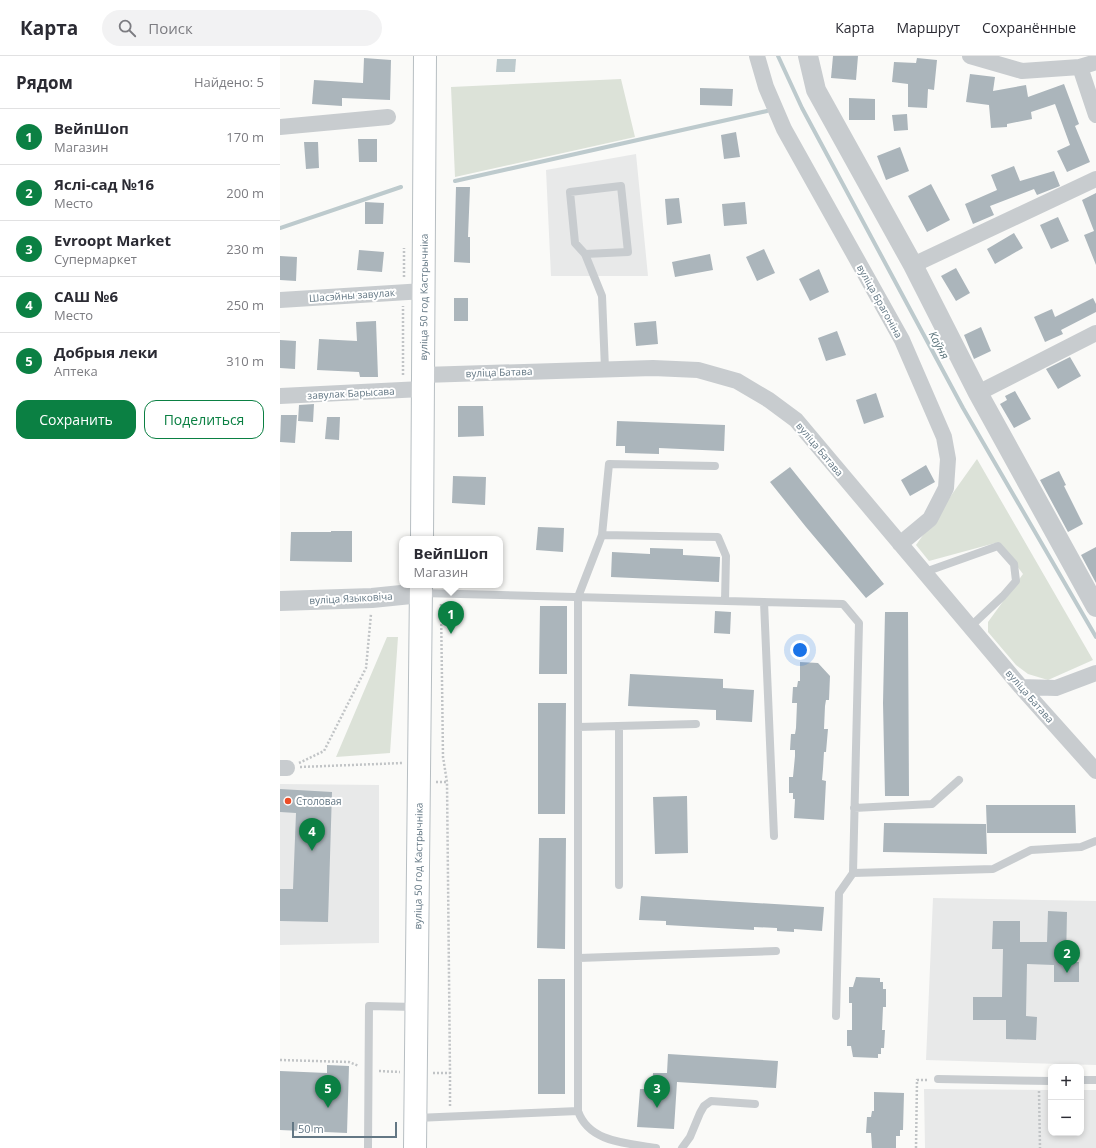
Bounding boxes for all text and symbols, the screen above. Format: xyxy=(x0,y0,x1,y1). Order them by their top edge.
search box xyxy=(102,10,382,46)
text: Карта xyxy=(20,15,78,41)
icon: search xyxy=(116,17,138,39)
text: Поиск xyxy=(148,18,193,38)
text: Карта xyxy=(835,18,874,37)
text: Маршрут xyxy=(896,18,960,37)
text: Сохранённые xyxy=(982,18,1076,37)
text: Рядом xyxy=(16,71,73,94)
text: Найдено: 5 xyxy=(194,73,264,91)
text: ВейпШоп xyxy=(54,118,129,138)
text: 1 xyxy=(25,128,33,146)
text: 170 m xyxy=(226,128,264,146)
text: Магазин xyxy=(54,138,109,156)
text: Яслі-сад №16 xyxy=(54,174,154,194)
text: 2 xyxy=(25,184,33,202)
text: 200 m xyxy=(226,184,264,202)
text: Место xyxy=(54,194,93,212)
text: Evroopt Market xyxy=(54,230,171,250)
street label: вуліца 50 год Кастрычніка xyxy=(416,234,431,360)
text: 3 xyxy=(25,240,33,258)
text: 230 m xyxy=(226,240,264,258)
text: Супермаркет xyxy=(54,250,137,268)
street label: вуліца Брагоніна xyxy=(854,262,906,340)
street label: Шасэйны завулак xyxy=(309,285,396,305)
text: САШ №6 xyxy=(54,286,118,306)
text: 4 xyxy=(25,296,33,314)
text: 250 m xyxy=(226,296,264,314)
text: Место xyxy=(54,306,93,324)
water label: Каўня xyxy=(926,328,953,362)
text: Добрыя леки xyxy=(54,342,158,362)
text: 5 xyxy=(25,352,33,370)
text: 310 m xyxy=(226,352,264,370)
text: Аптека xyxy=(54,362,98,380)
street label: вуліца Батава xyxy=(465,364,533,380)
street label: завулак Барысава xyxy=(307,384,395,402)
button: Сохранить xyxy=(16,400,136,439)
button: Поделиться xyxy=(144,400,264,439)
street label: вуліца Батава xyxy=(793,419,847,479)
popup xyxy=(399,536,503,588)
text: ВейпШоп xyxy=(414,543,488,563)
text: Магазин xyxy=(414,563,468,581)
street label: вуліца Языковіча xyxy=(309,589,393,607)
pin: 1 xyxy=(438,601,464,634)
your location xyxy=(790,640,810,660)
street label: вуліца Батава xyxy=(1003,666,1057,726)
place label: Столовая xyxy=(296,794,342,808)
marker: Столовая xyxy=(283,796,293,806)
street label: вуліца 50 год Кастрычніка xyxy=(410,803,426,930)
pin: 4 xyxy=(299,818,325,851)
pin: 2 xyxy=(1054,940,1080,973)
map controls xyxy=(1048,1064,1084,1136)
button: + xyxy=(1048,1064,1084,1100)
pin: 5 xyxy=(315,1075,341,1108)
pin: 3 xyxy=(644,1075,670,1108)
button: − xyxy=(1048,1100,1084,1136)
scale bar xyxy=(292,1120,397,1139)
text: 50 m xyxy=(298,1121,324,1136)

